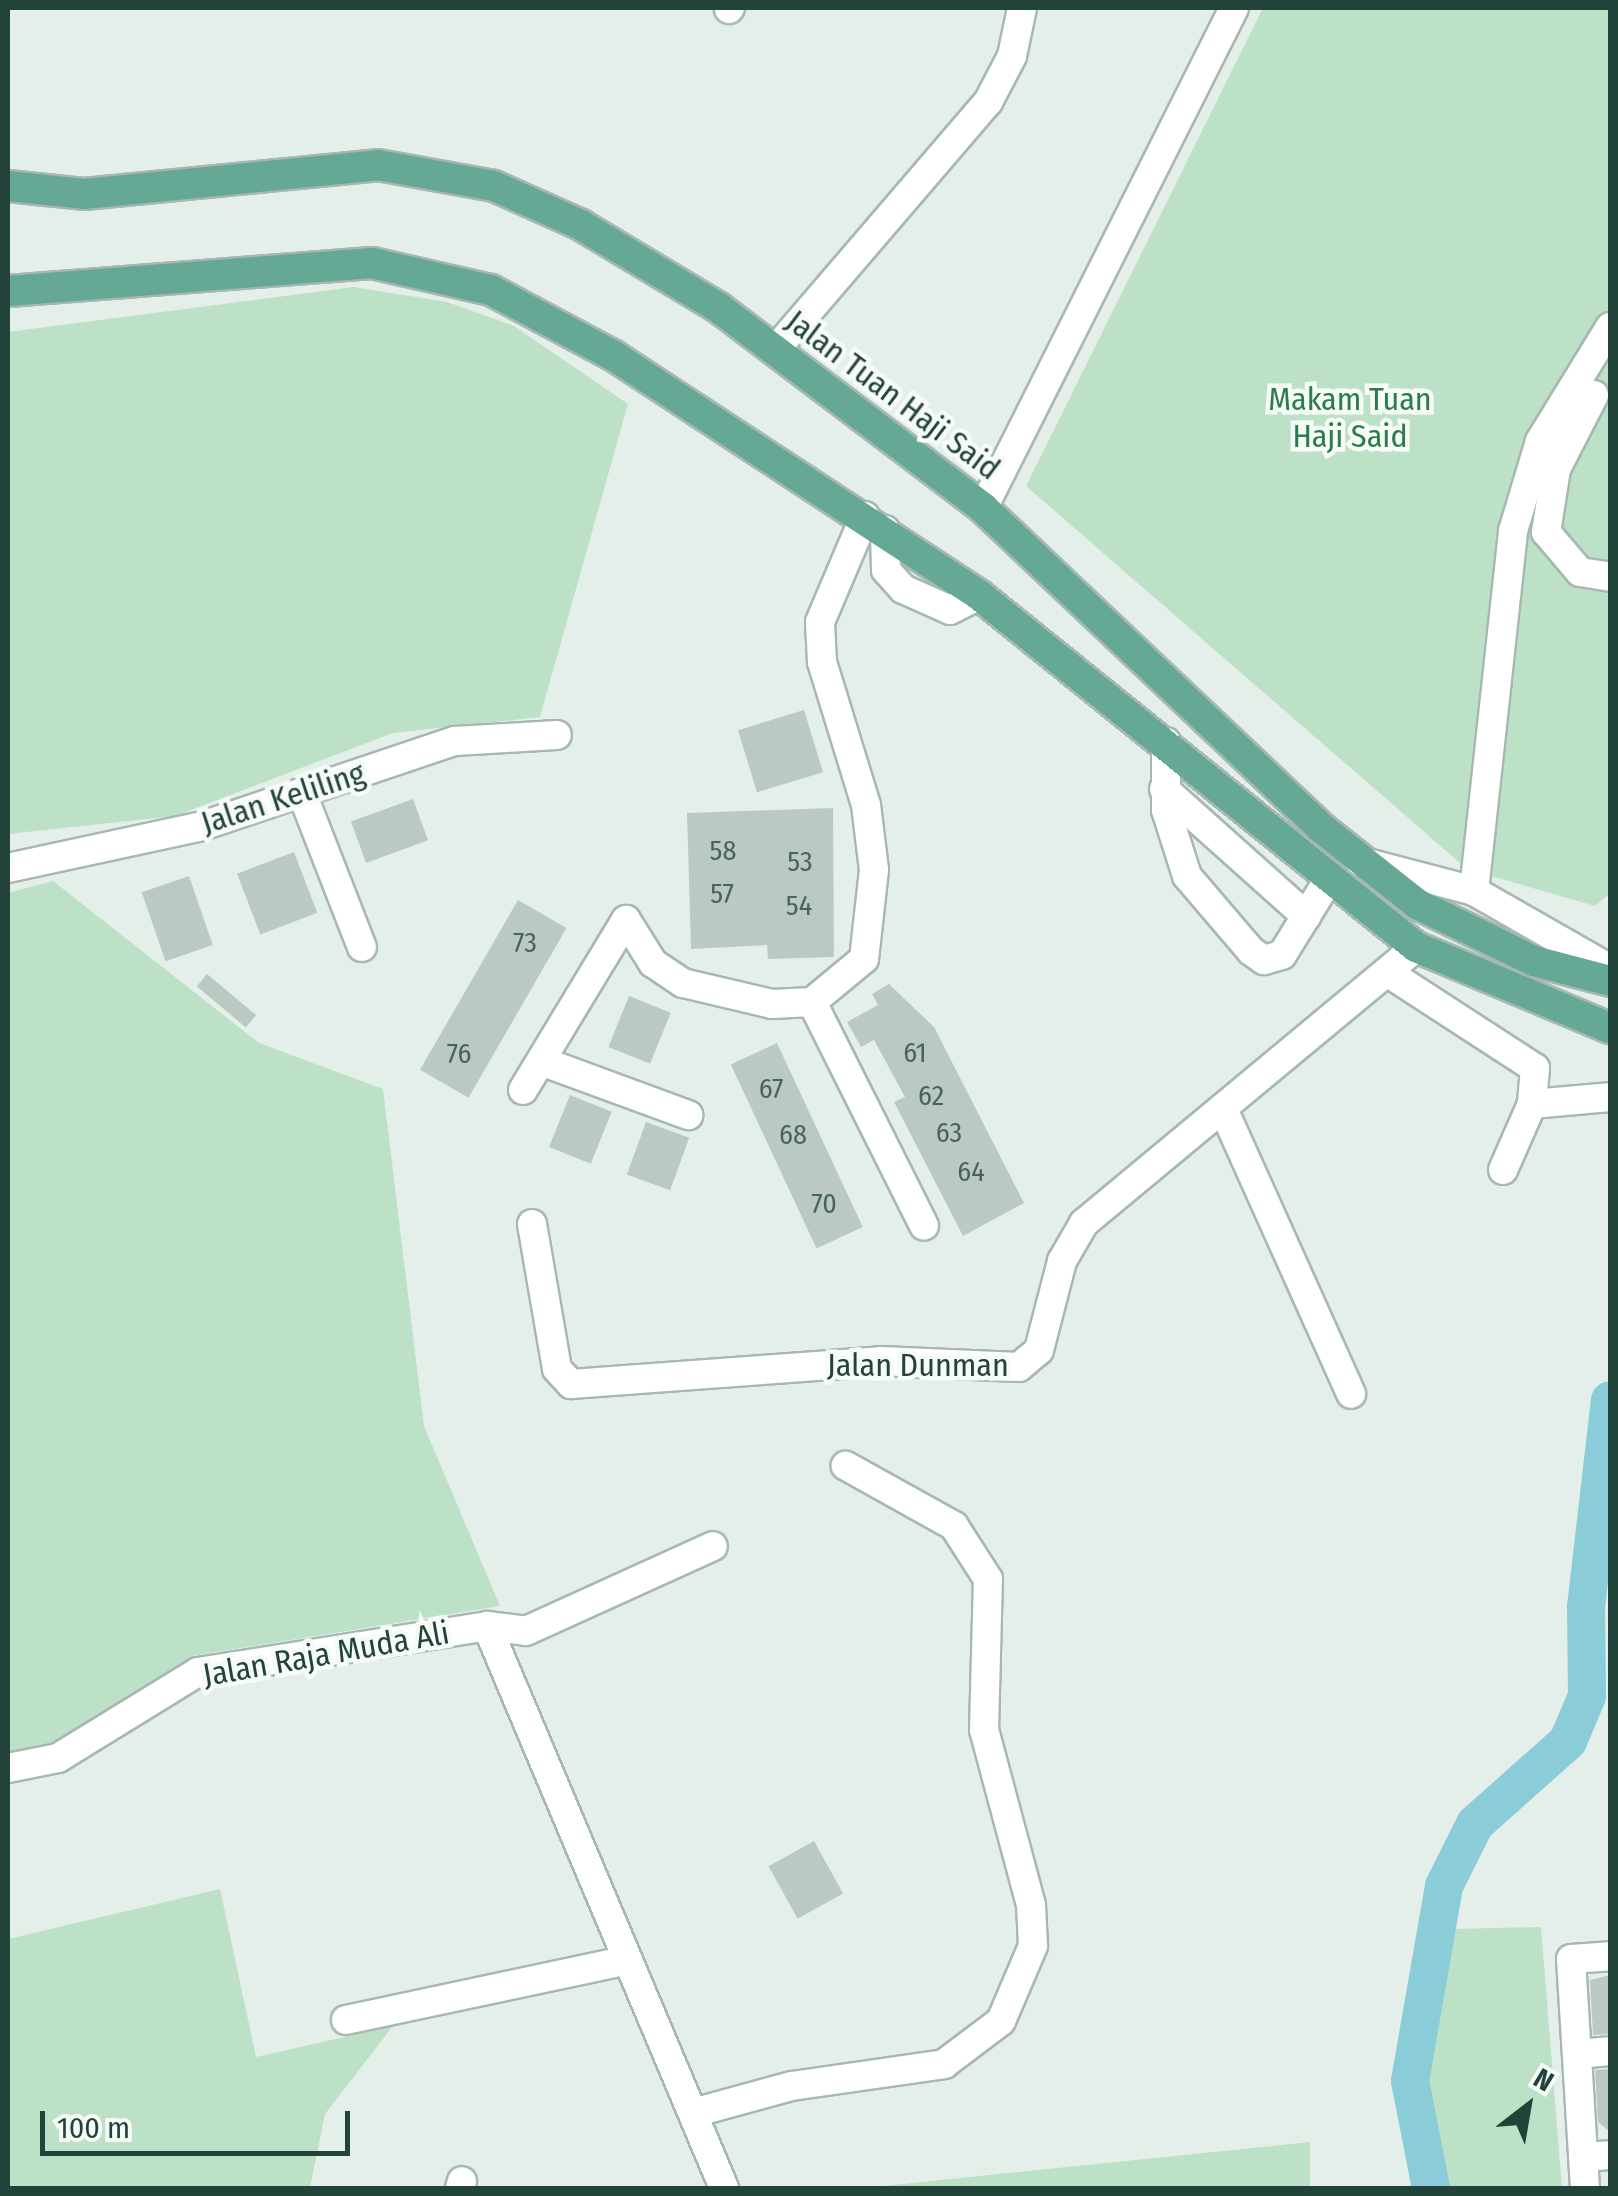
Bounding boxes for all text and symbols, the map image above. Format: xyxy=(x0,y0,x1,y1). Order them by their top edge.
street label: Jalan Tuan Haji Said xyxy=(778,302,1008,488)
park label: Makam Tuan Haji Said xyxy=(1268,381,1432,456)
street label: Jalan Keliling xyxy=(196,754,370,842)
house number: 58 xyxy=(710,834,736,868)
house number: 53 xyxy=(787,845,813,879)
house number: 57 xyxy=(710,877,734,911)
house number: 54 xyxy=(786,889,812,923)
house number: 73 xyxy=(513,926,537,960)
house number: 61 xyxy=(903,1036,927,1070)
house number: 76 xyxy=(447,1037,471,1071)
house number: 67 xyxy=(759,1072,783,1106)
house number: 62 xyxy=(918,1079,944,1113)
house number: 63 xyxy=(936,1116,962,1150)
house number: 68 xyxy=(779,1118,807,1152)
house number: 64 xyxy=(957,1155,985,1189)
house number: 70 xyxy=(811,1187,837,1221)
street label: Jalan Dunman xyxy=(827,1346,1009,1384)
street label: Jalan Raja Muda Ali xyxy=(200,1613,452,1695)
north arrow xyxy=(1478,2056,1578,2156)
text: N xyxy=(1528,2061,1559,2098)
scale bar xyxy=(45,2091,355,2153)
text: 100 m xyxy=(57,2110,130,2146)

